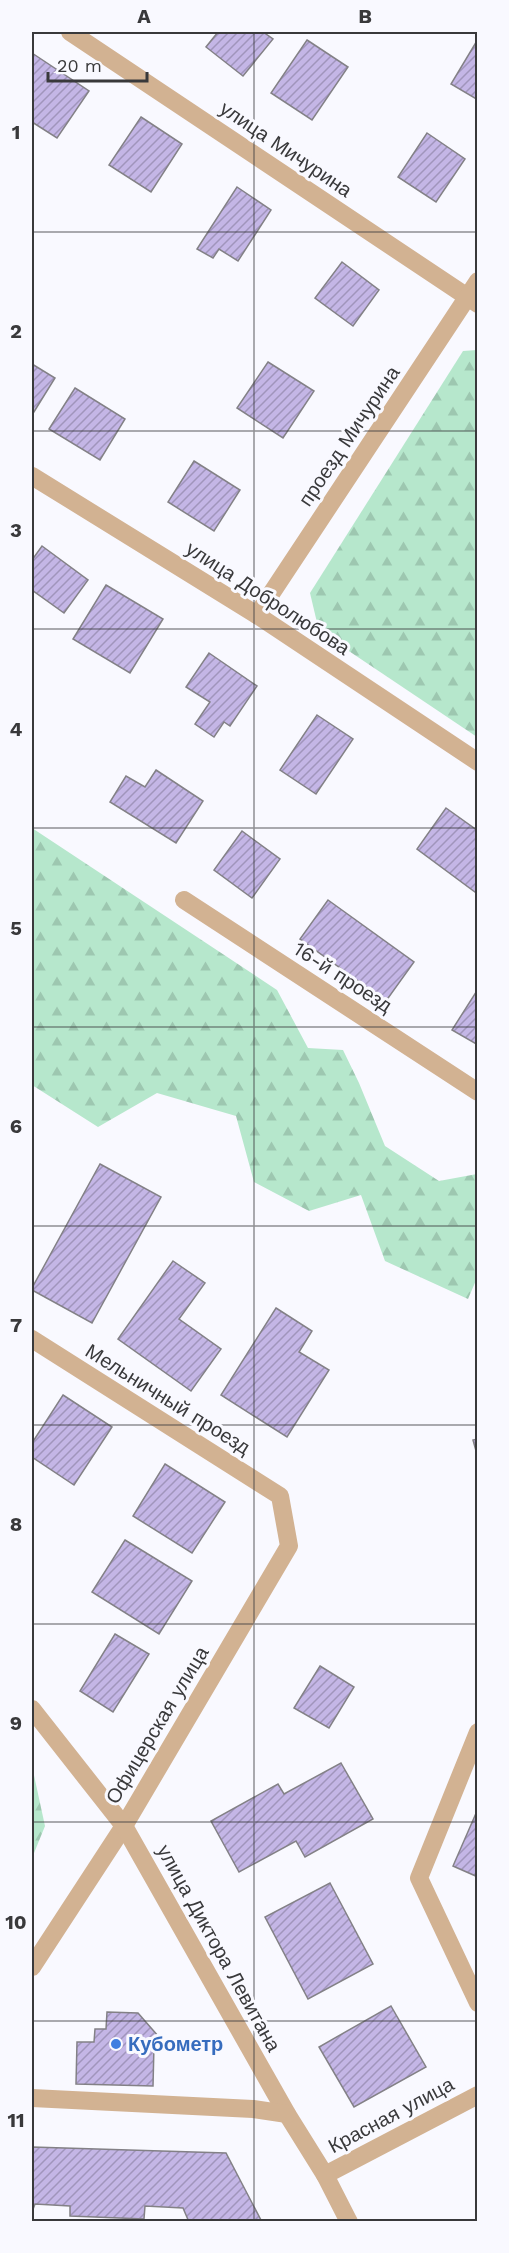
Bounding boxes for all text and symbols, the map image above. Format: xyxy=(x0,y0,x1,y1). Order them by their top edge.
text: A xyxy=(137,4,151,28)
text: B xyxy=(358,4,372,28)
scale bar xyxy=(48,45,147,83)
text: 20 m xyxy=(57,55,102,76)
street label: улица Мичурина xyxy=(215,96,357,203)
text: 1 xyxy=(12,120,20,144)
text: 2 xyxy=(10,319,22,343)
street label: проезд Мичурина xyxy=(293,361,405,510)
text: 3 xyxy=(10,518,22,542)
street label: улица Добролюбова xyxy=(181,536,355,660)
text: 4 xyxy=(10,717,23,741)
text: 5 xyxy=(10,916,22,940)
street label: 16-й проезд xyxy=(289,936,397,1018)
text: 6 xyxy=(10,1114,22,1138)
text: 7 xyxy=(10,1313,22,1337)
street label: Мельничный проезд xyxy=(81,1339,255,1460)
text: 8 xyxy=(10,1512,22,1536)
street label: Офицерская улица xyxy=(100,1641,214,1808)
text: 9 xyxy=(10,1711,22,1735)
street label: улица Диктора Левитана xyxy=(152,1840,286,2056)
text: 10 xyxy=(5,1910,27,1934)
place label: Кубометр xyxy=(128,2032,223,2056)
marker: Кубометр xyxy=(109,2037,123,2051)
street label: Красная улица xyxy=(324,2071,459,2158)
text: 11 xyxy=(7,2108,25,2132)

